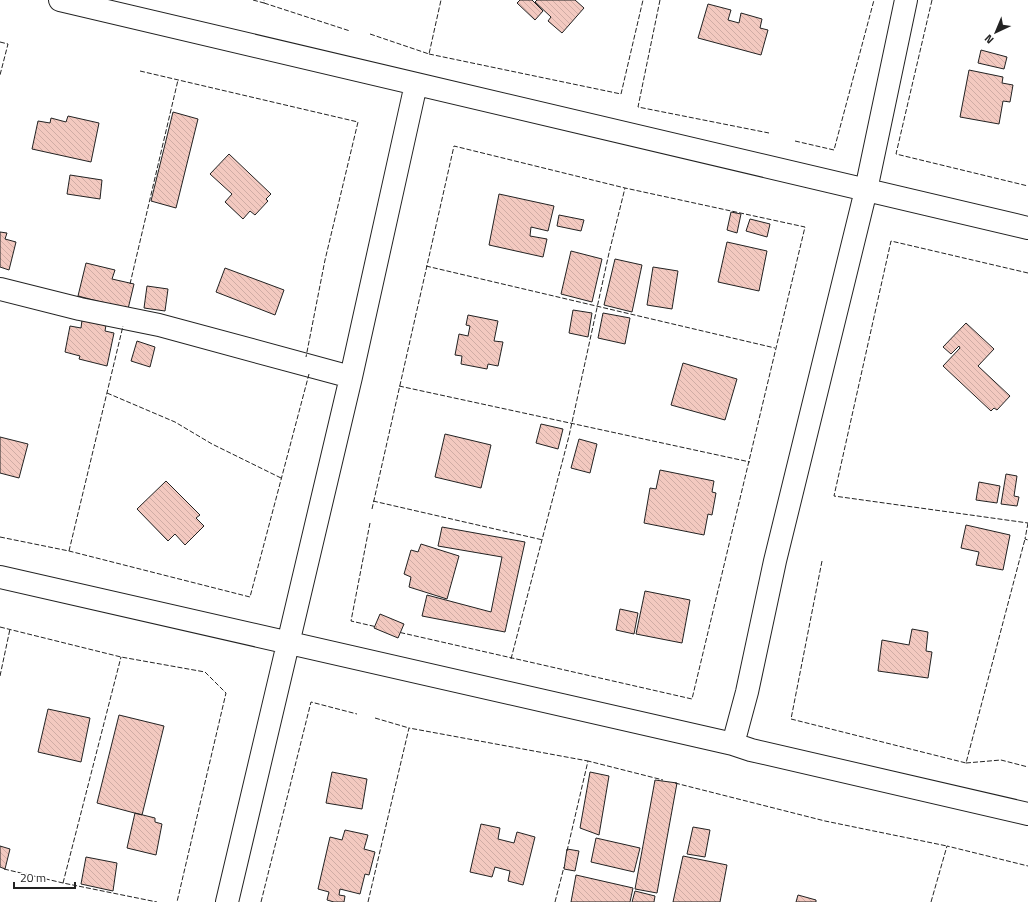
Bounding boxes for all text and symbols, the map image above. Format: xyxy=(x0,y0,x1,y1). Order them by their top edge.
north arrow xyxy=(976,12,1016,52)
text: N xyxy=(981,31,997,48)
scale bar xyxy=(14,864,75,890)
text: 20 m xyxy=(20,868,46,887)

